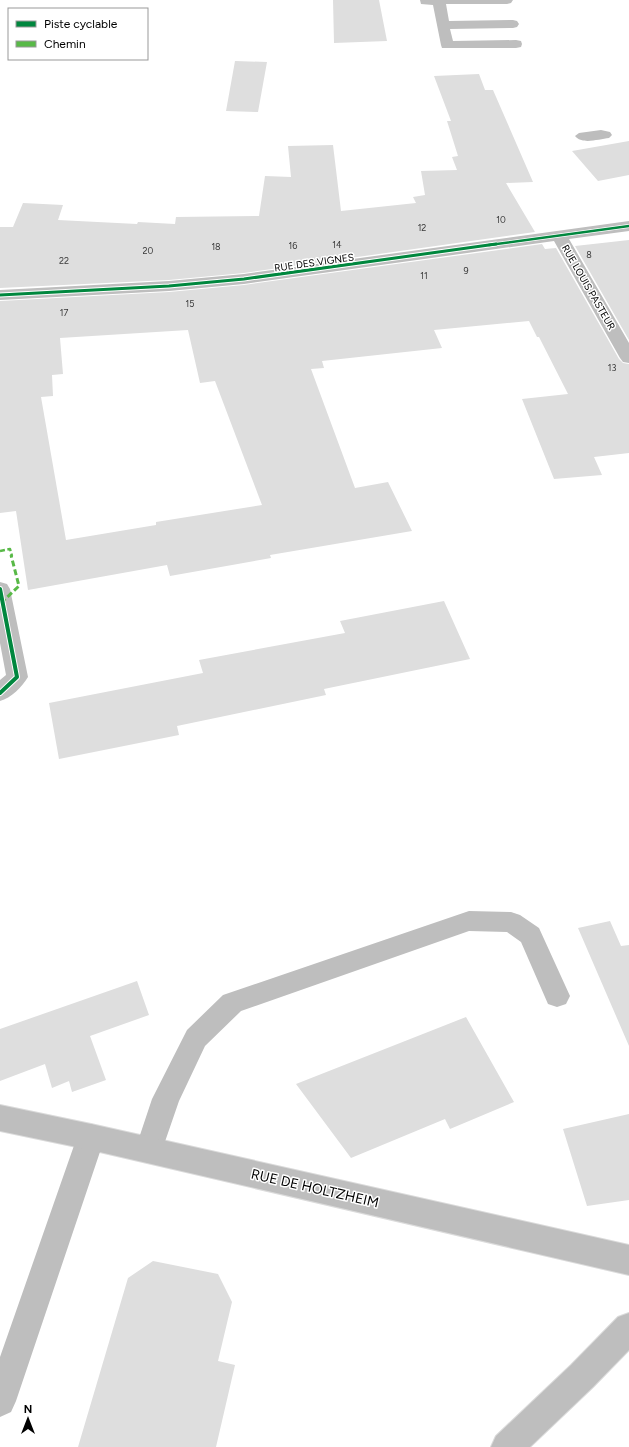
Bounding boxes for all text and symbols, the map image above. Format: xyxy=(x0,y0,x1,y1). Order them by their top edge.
legend xyxy=(8,8,148,60)
text: Piste cyclable xyxy=(44,17,118,31)
text: Chemin xyxy=(44,37,86,51)
house number: 10 xyxy=(496,214,506,225)
house number: 12 xyxy=(418,222,426,233)
house number: 14 xyxy=(332,239,342,250)
house number: 16 xyxy=(289,240,297,251)
house number: 18 xyxy=(211,241,221,252)
street label: RUE LOUIS PASTEUR xyxy=(559,242,618,332)
house number: 20 xyxy=(143,245,154,256)
house number: 8 xyxy=(586,249,592,260)
street label: RUE DES VIGNES xyxy=(273,250,355,275)
house number: 22 xyxy=(59,255,69,266)
house number: 9 xyxy=(463,265,469,276)
house number: 11 xyxy=(420,270,428,281)
house number: 15 xyxy=(186,298,194,309)
house number: 17 xyxy=(60,307,68,318)
house number: 13 xyxy=(608,362,616,373)
street label: RUE DE HOLTZHEIM xyxy=(249,1166,380,1211)
north arrow xyxy=(8,1399,48,1439)
text: N xyxy=(24,1403,32,1416)

